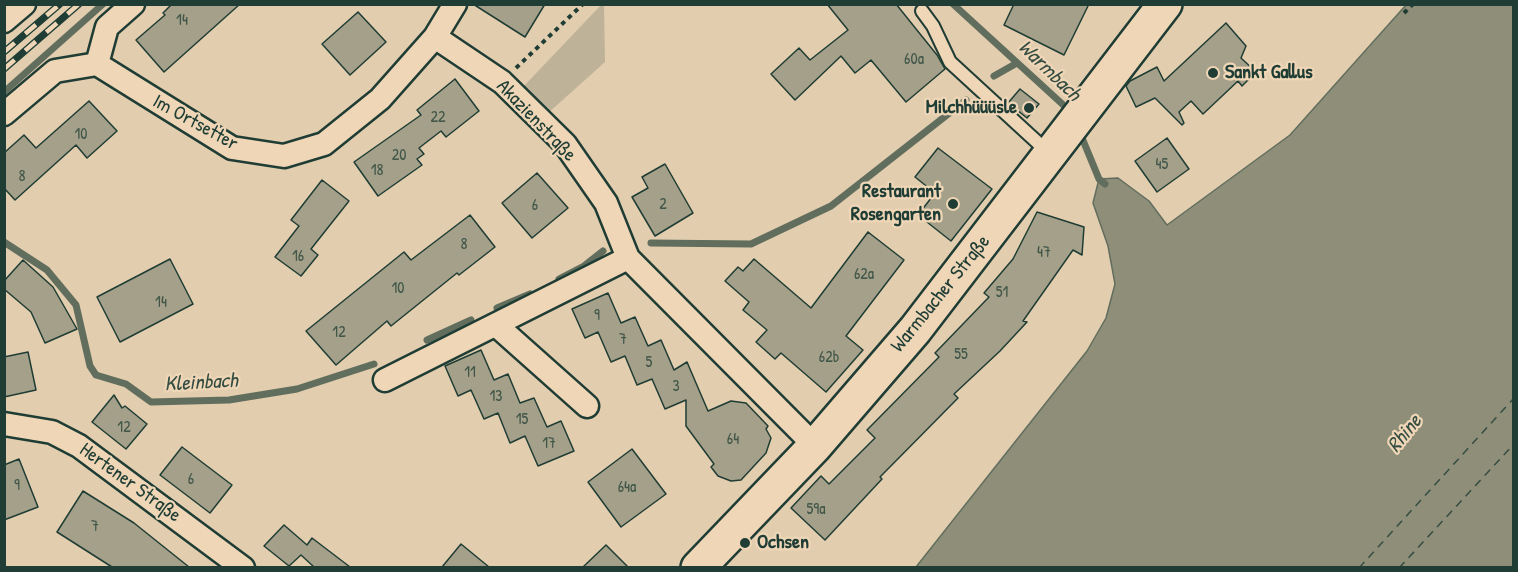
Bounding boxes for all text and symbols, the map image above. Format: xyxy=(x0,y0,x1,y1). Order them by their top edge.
house number: 14 xyxy=(176,11,188,31)
water label: Warmbach xyxy=(1012,35,1086,107)
house number: 60a xyxy=(904,50,924,70)
place label: Sankt Gallus xyxy=(1225,61,1313,85)
marker: Sankt Gallus xyxy=(1206,66,1220,80)
street label: Akazienstraße xyxy=(491,75,581,167)
street label: Im Ortsetter xyxy=(148,90,242,156)
place label: Milchhüüüsle xyxy=(926,96,1017,120)
marker: Milchhüüüsle xyxy=(1022,101,1036,115)
house number: 22 xyxy=(431,108,445,128)
house number: 10 xyxy=(75,125,87,145)
house number: 20 xyxy=(392,146,406,166)
house number: 45 xyxy=(1156,155,1168,175)
house number: 18 xyxy=(371,161,383,181)
house number: 8 xyxy=(19,167,25,187)
place label: Restaurant Rosengarten xyxy=(851,180,941,227)
house number: 2 xyxy=(659,195,667,215)
house number: 6 xyxy=(532,196,538,216)
marker: Restaurant Rosengarten xyxy=(946,197,960,211)
street label: Warmbacher Straße xyxy=(886,230,996,358)
house number: 8 xyxy=(461,235,467,255)
house number: 47 xyxy=(1037,243,1051,263)
house number: 16 xyxy=(292,247,304,267)
house number: 62a xyxy=(854,265,874,285)
house number: 10 xyxy=(392,279,404,299)
house number: 51 xyxy=(996,283,1008,303)
house number: 14 xyxy=(155,293,167,313)
house number: 9 xyxy=(594,306,600,326)
house number: 12 xyxy=(332,323,346,343)
house number: 7 xyxy=(619,330,627,350)
house number: 55 xyxy=(954,345,968,365)
house number: 62b xyxy=(819,348,839,368)
house number: 5 xyxy=(646,353,652,373)
house number: 11 xyxy=(464,363,476,383)
water label: Kleinbach xyxy=(164,369,238,397)
house number: 3 xyxy=(672,377,680,397)
house number: 13 xyxy=(490,387,502,407)
house number: 15 xyxy=(516,410,528,430)
water label: Rhine xyxy=(1382,410,1428,458)
house number: 12 xyxy=(117,418,131,438)
house number: 64 xyxy=(727,430,739,450)
house number: 17 xyxy=(542,434,556,454)
street label: Hertener Straße xyxy=(75,438,185,528)
house number: 6 xyxy=(188,470,194,490)
house number: 9 xyxy=(14,476,20,496)
house number: 64a xyxy=(618,478,636,498)
house number: 59a xyxy=(807,500,825,520)
house number: 7 xyxy=(91,517,99,537)
place label: Ochsen xyxy=(757,531,809,555)
marker: Ochsen xyxy=(738,536,752,550)

